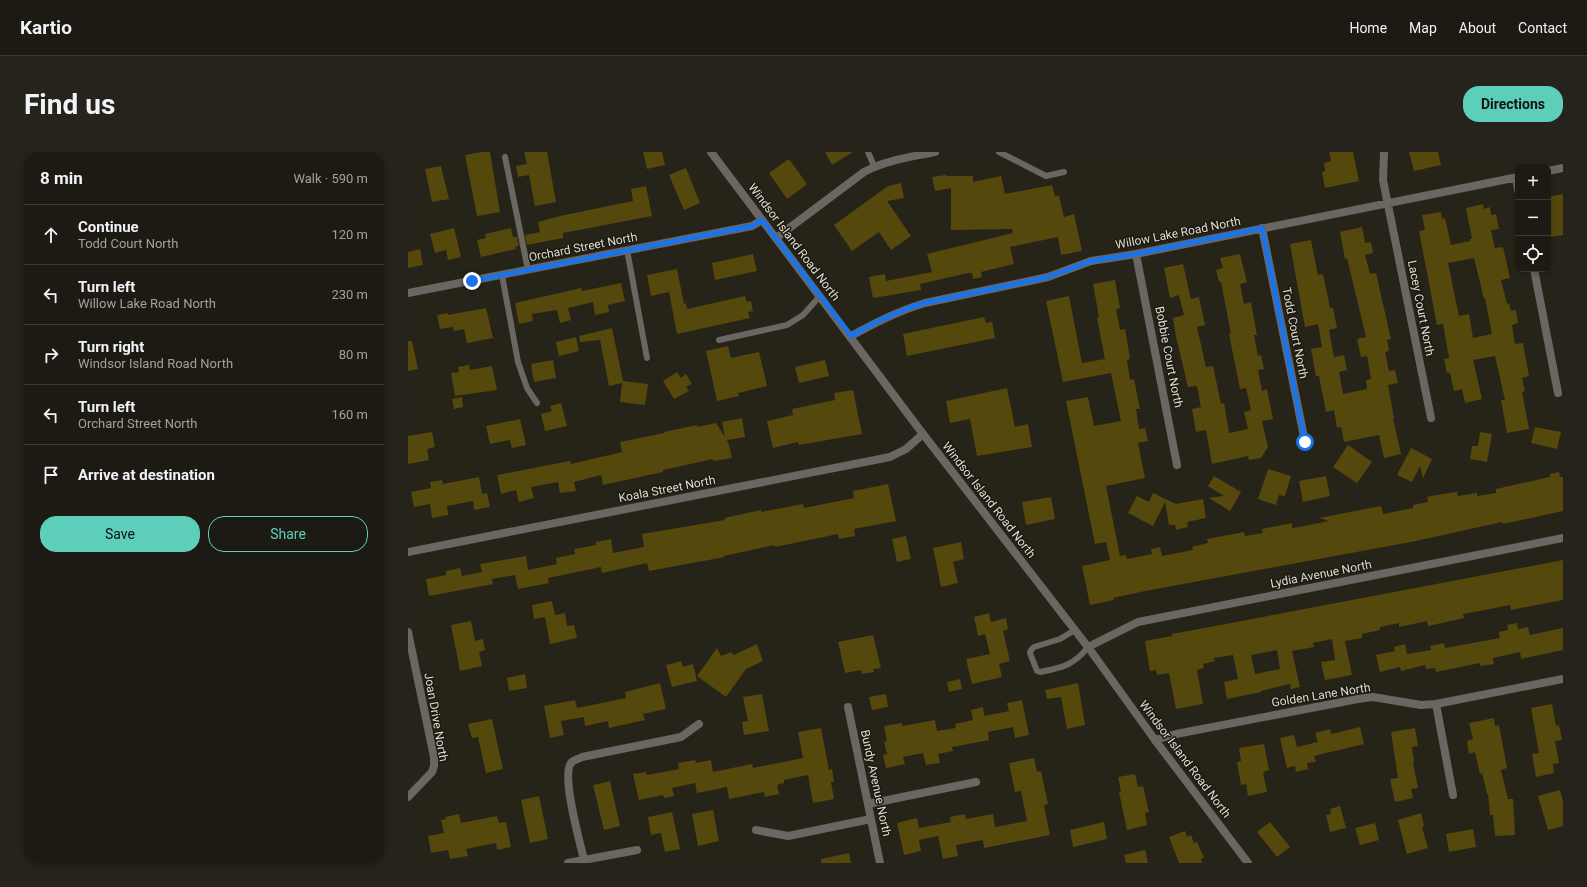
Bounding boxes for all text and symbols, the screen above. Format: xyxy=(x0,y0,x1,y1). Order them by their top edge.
text: Kartio xyxy=(20,16,72,39)
text: Home xyxy=(1349,20,1387,36)
text: Map xyxy=(1409,20,1437,36)
text: About xyxy=(1459,20,1496,36)
text: Contact xyxy=(1518,20,1567,36)
button: Directions xyxy=(1463,86,1563,122)
text: Find us xyxy=(24,88,115,121)
map controls xyxy=(1515,164,1551,272)
button: + xyxy=(1515,164,1551,200)
text: 8 min xyxy=(40,168,83,188)
text: Walk · 590 m xyxy=(293,171,368,186)
street label: Windsor Island Road North xyxy=(745,181,843,303)
button: − xyxy=(1515,200,1551,236)
street label: Willow Lake Road North xyxy=(1114,214,1242,252)
text: Continue xyxy=(78,218,139,236)
icon: ahead xyxy=(40,224,62,246)
text: 120 m xyxy=(331,227,368,242)
street label: Orchard Street North xyxy=(528,230,638,264)
text: Todd Court North xyxy=(78,236,179,251)
button: locate xyxy=(1515,236,1551,272)
street label: Lacey Court North xyxy=(1405,259,1437,357)
route end xyxy=(463,272,481,290)
text: Turn left xyxy=(78,278,135,296)
icon: left xyxy=(40,284,62,306)
street label: Todd Court North xyxy=(1279,286,1311,380)
text: 230 m xyxy=(331,287,368,302)
text: Willow Lake Road North xyxy=(78,296,216,311)
street label: Bobbie Court North xyxy=(1152,305,1186,409)
text: Turn right xyxy=(78,338,144,356)
icon: right xyxy=(40,344,62,366)
text: 80 m xyxy=(339,347,368,362)
text: Windsor Island Road North xyxy=(78,356,233,371)
text: Turn left xyxy=(78,398,135,416)
icon: left xyxy=(40,404,62,426)
text: 160 m xyxy=(331,407,368,422)
text: Orchard Street North xyxy=(78,416,197,431)
route start xyxy=(1296,433,1314,451)
street label: Windsor Island Road North xyxy=(939,439,1039,561)
icon: arrive xyxy=(40,464,62,486)
text: Arrive at destination xyxy=(78,466,215,484)
street label: Koala Street North xyxy=(618,473,716,505)
button: Save xyxy=(40,516,200,552)
button: Share xyxy=(208,516,368,552)
street label: Lydia Avenue North xyxy=(1269,557,1373,591)
street label: Joan Drive North xyxy=(421,672,451,762)
street label: Golden Lane North xyxy=(1271,680,1371,710)
street label: Windsor Island Road North xyxy=(1136,698,1234,820)
street label: Bundy Avenue North xyxy=(858,728,894,838)

